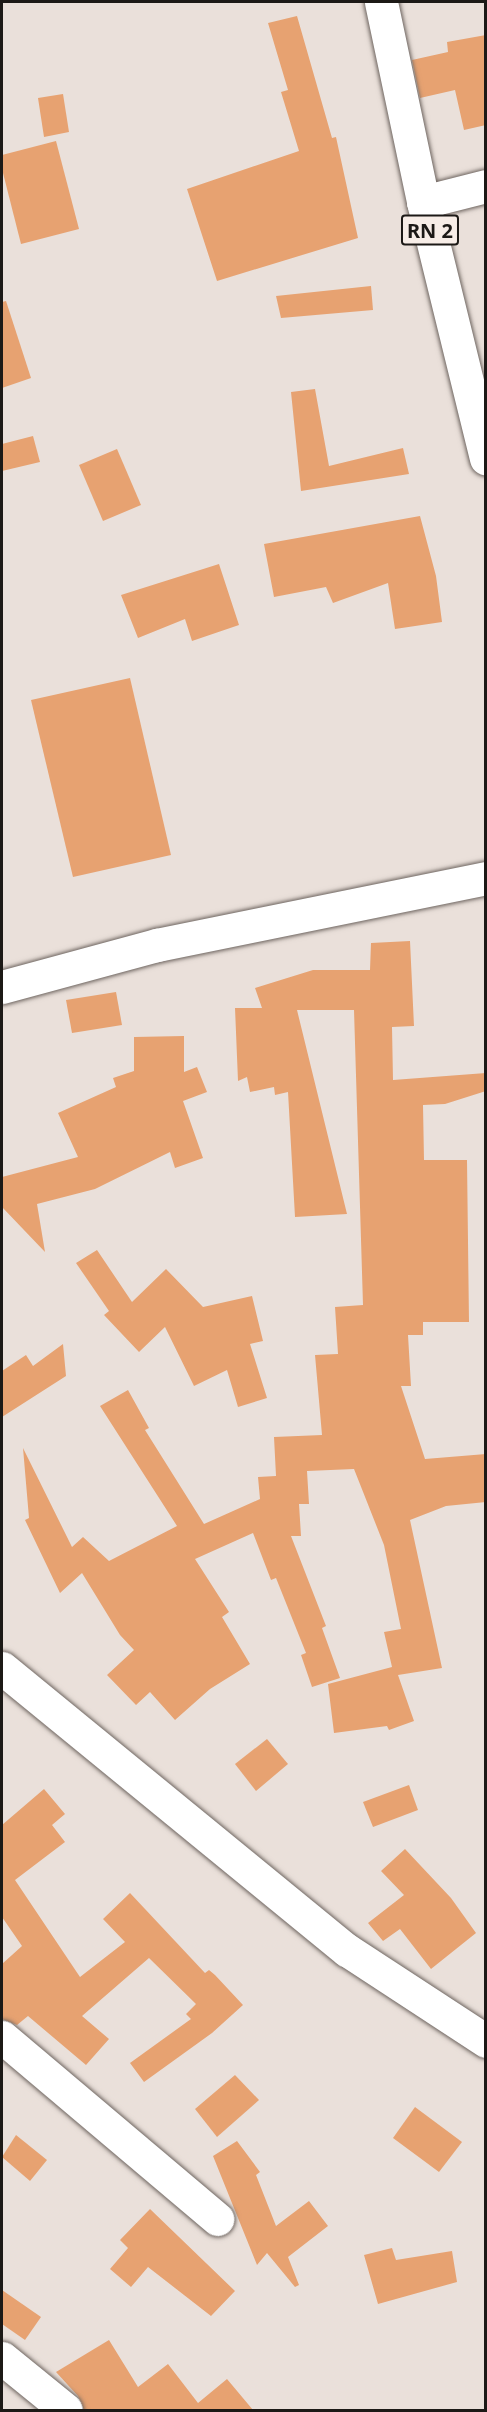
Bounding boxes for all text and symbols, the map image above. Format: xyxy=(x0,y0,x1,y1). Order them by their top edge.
road number: RN 2 xyxy=(400,213,460,247)

